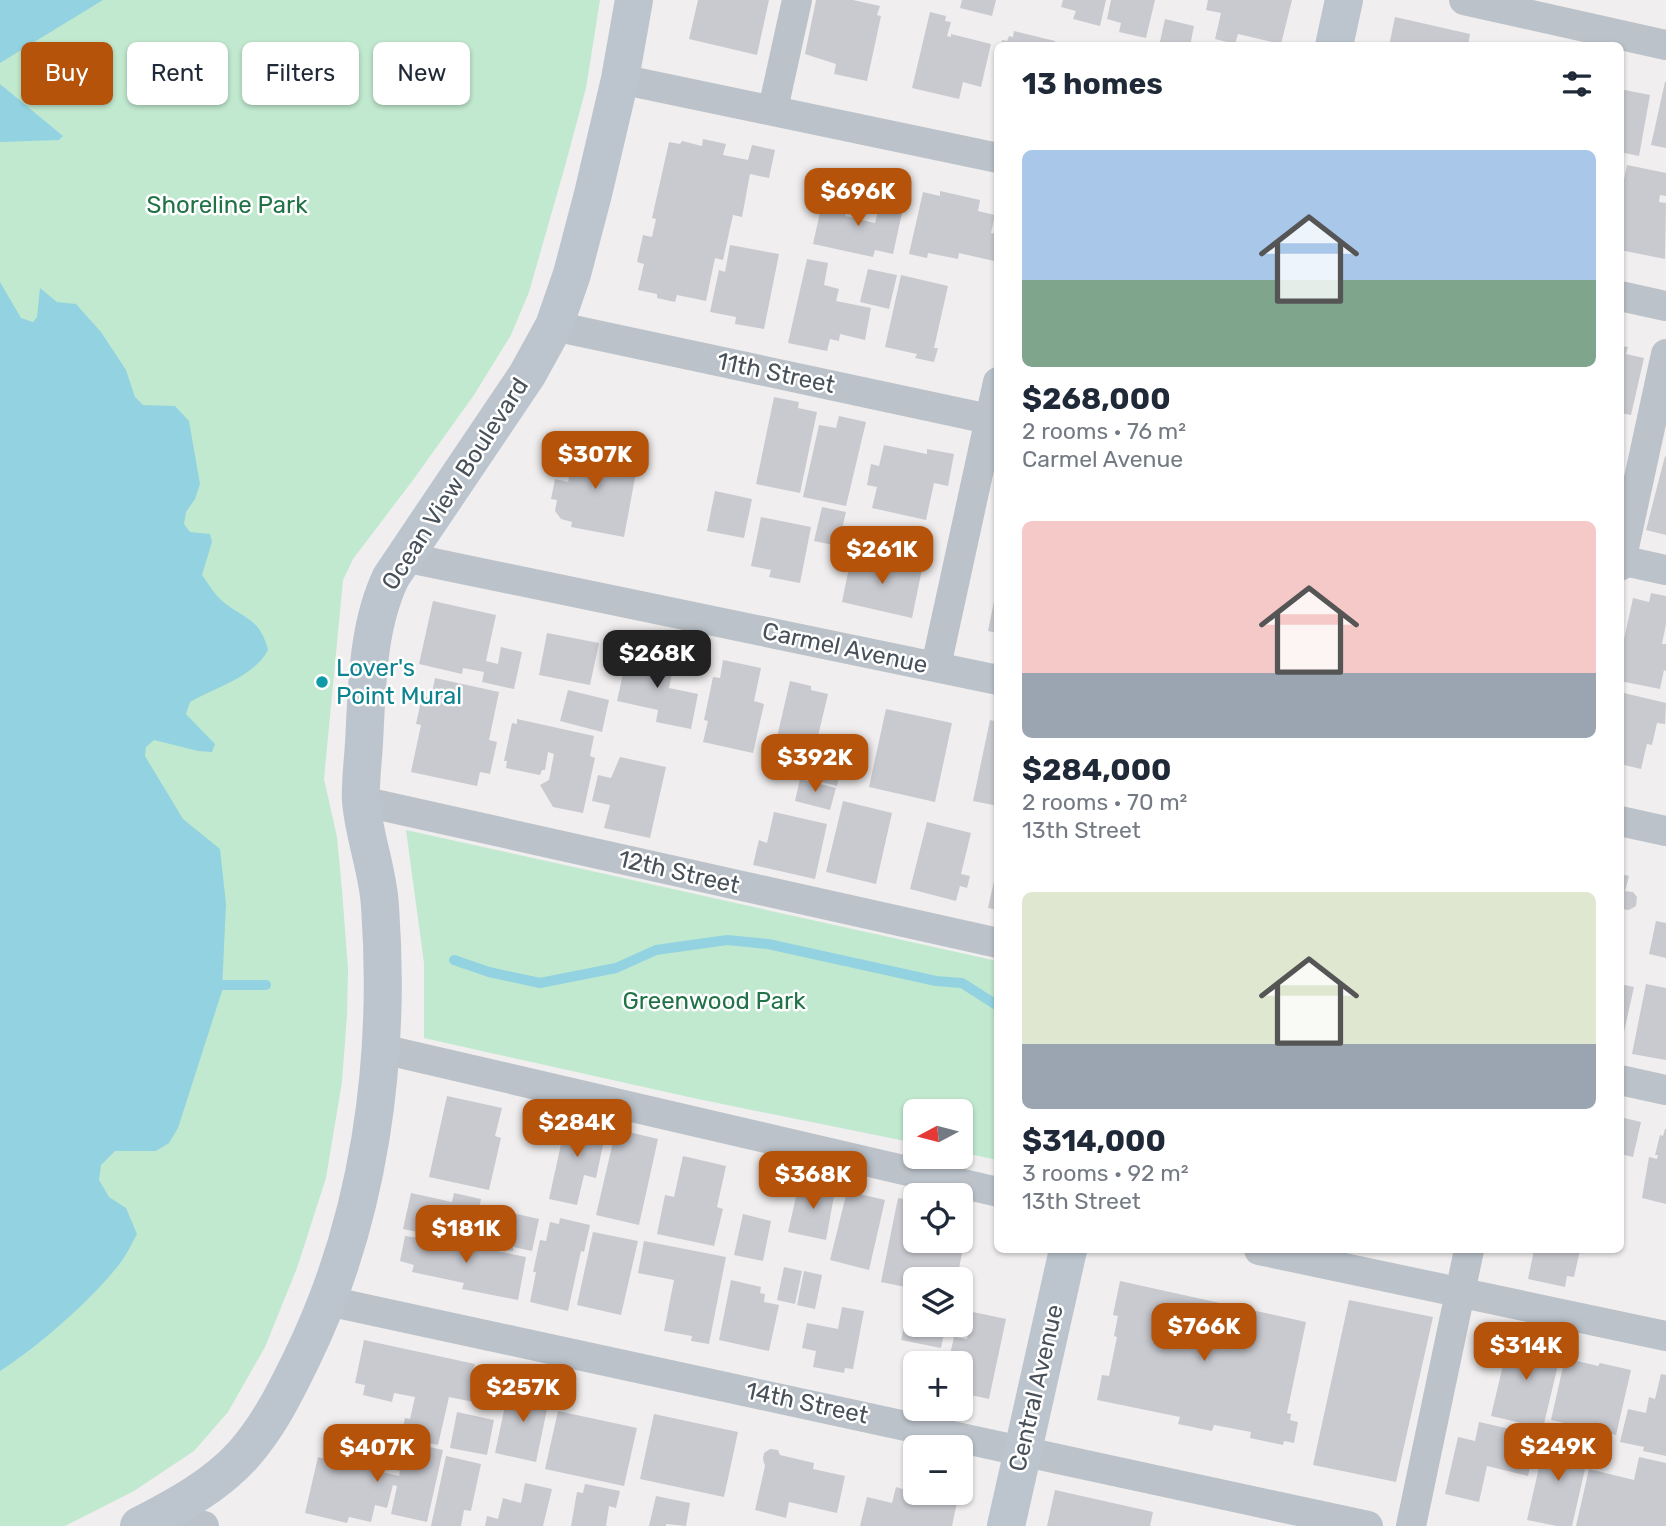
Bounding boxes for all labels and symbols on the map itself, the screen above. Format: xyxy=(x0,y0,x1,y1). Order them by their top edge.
pin: $696K xyxy=(809,168,907,228)
park label: Shoreline Park xyxy=(146,191,308,219)
street label: 11th Street xyxy=(714,347,838,399)
street label: Ocean View Boulevard xyxy=(376,373,534,595)
pin: $307K xyxy=(546,432,644,491)
pin: $261K xyxy=(833,526,931,586)
street label: Carmel Avenue xyxy=(760,617,930,679)
pin: $268K xyxy=(608,630,706,690)
place label: Lover's Point Mural xyxy=(336,654,462,710)
marker: Lover's Point Mural xyxy=(314,674,330,690)
pin: $392K xyxy=(766,734,864,794)
street label: 12th Street xyxy=(616,844,742,900)
park label: Greenwood Park xyxy=(622,987,806,1015)
north arrow xyxy=(903,1099,973,1169)
pin: $284K xyxy=(528,1100,626,1159)
pin: $368K xyxy=(764,1152,862,1211)
pin: $181K xyxy=(417,1206,515,1265)
street label: Central Avenue xyxy=(1003,1302,1069,1474)
pin: $766K xyxy=(1155,1304,1253,1363)
pin: $314K xyxy=(1477,1322,1575,1382)
pin: $257K xyxy=(474,1364,572,1424)
street label: 14th Street xyxy=(743,1376,871,1430)
pin: $407K xyxy=(328,1424,426,1484)
pin: $249K xyxy=(1509,1424,1607,1483)

